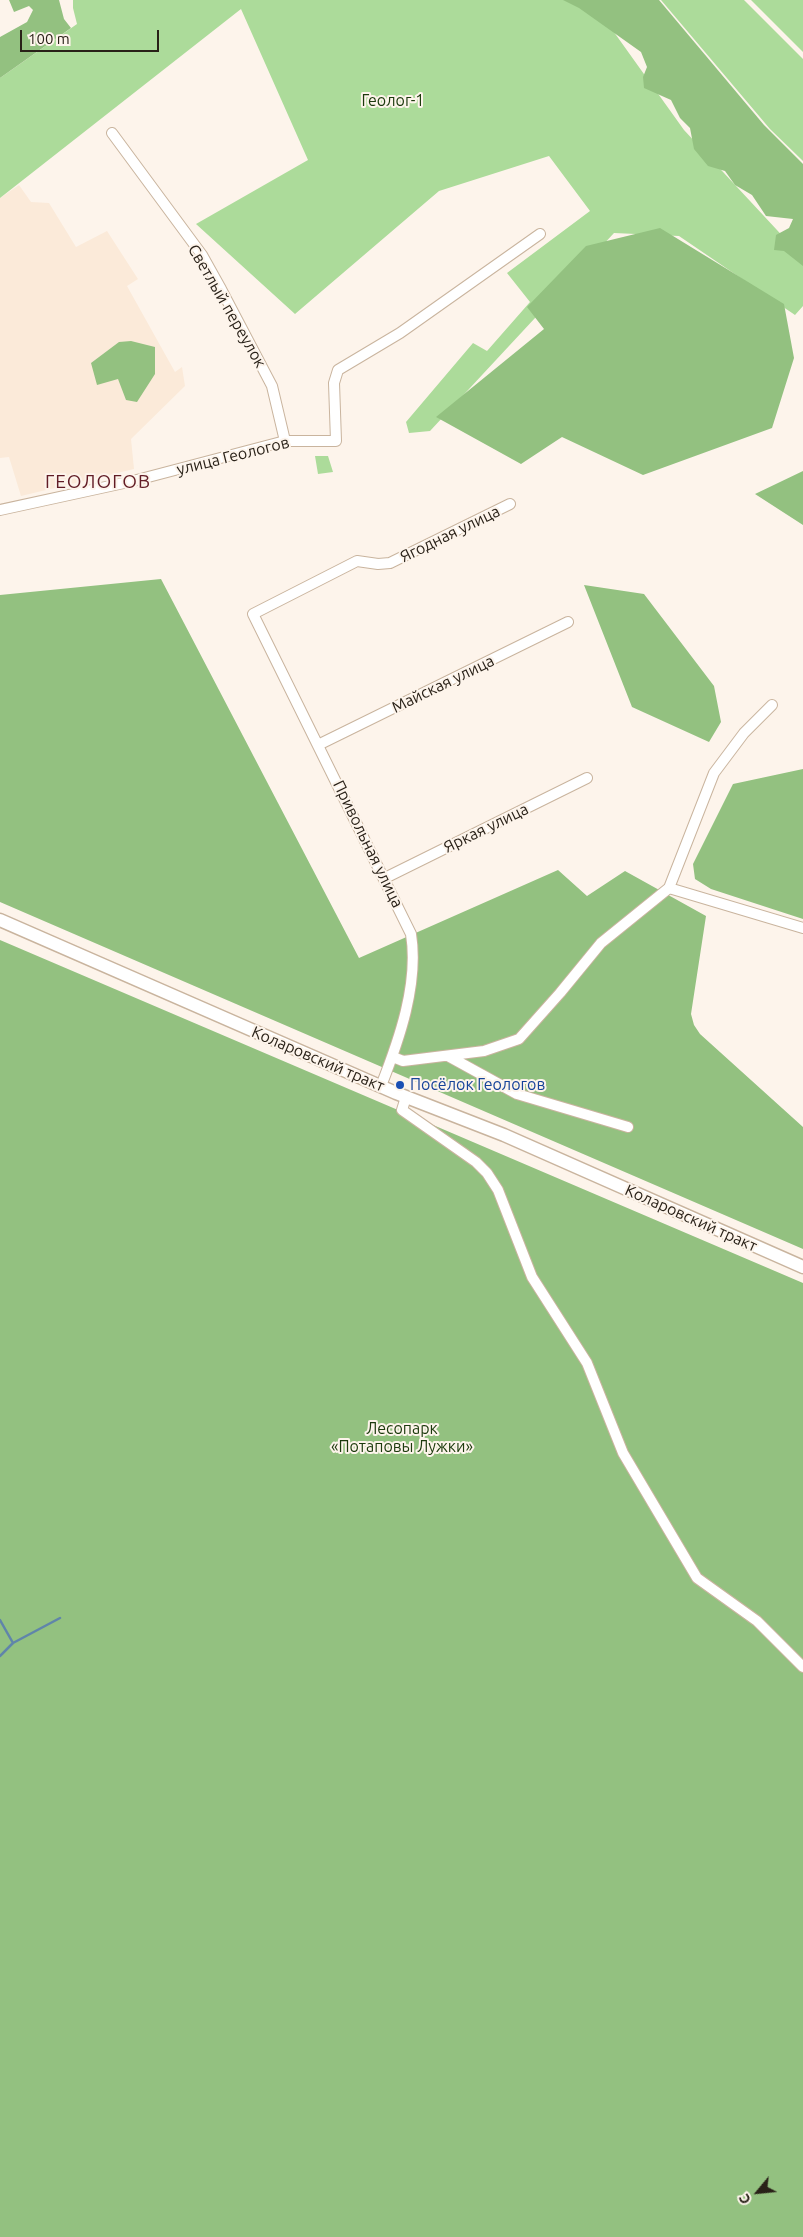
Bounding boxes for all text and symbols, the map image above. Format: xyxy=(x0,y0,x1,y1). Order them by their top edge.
scale bar xyxy=(22,20,161,52)
text: 100 m xyxy=(28,30,70,47)
park label: Геолог-1 xyxy=(362,91,424,111)
street label: Светлый переулок xyxy=(184,241,270,371)
street label: улица Геологов xyxy=(175,433,291,479)
district label: ГЕОЛОГОВ xyxy=(44,471,152,493)
street label: Ягодная улица xyxy=(397,502,503,566)
street label: Майская улица xyxy=(389,651,497,717)
street label: Привольная улица xyxy=(329,777,407,911)
street label: Яркая улица xyxy=(441,799,531,857)
street label: Коларовский тракт xyxy=(249,1022,387,1096)
place label: Посёлок Геологов xyxy=(410,1075,545,1095)
marker: Посёлок Геологов xyxy=(394,1079,406,1091)
street label: Коларовский тракт xyxy=(622,1180,760,1256)
park label: Лесопарк «Потаповы Лужки» xyxy=(331,1419,473,1457)
north arrow xyxy=(733,2167,783,2217)
text: С xyxy=(736,2191,754,2207)

